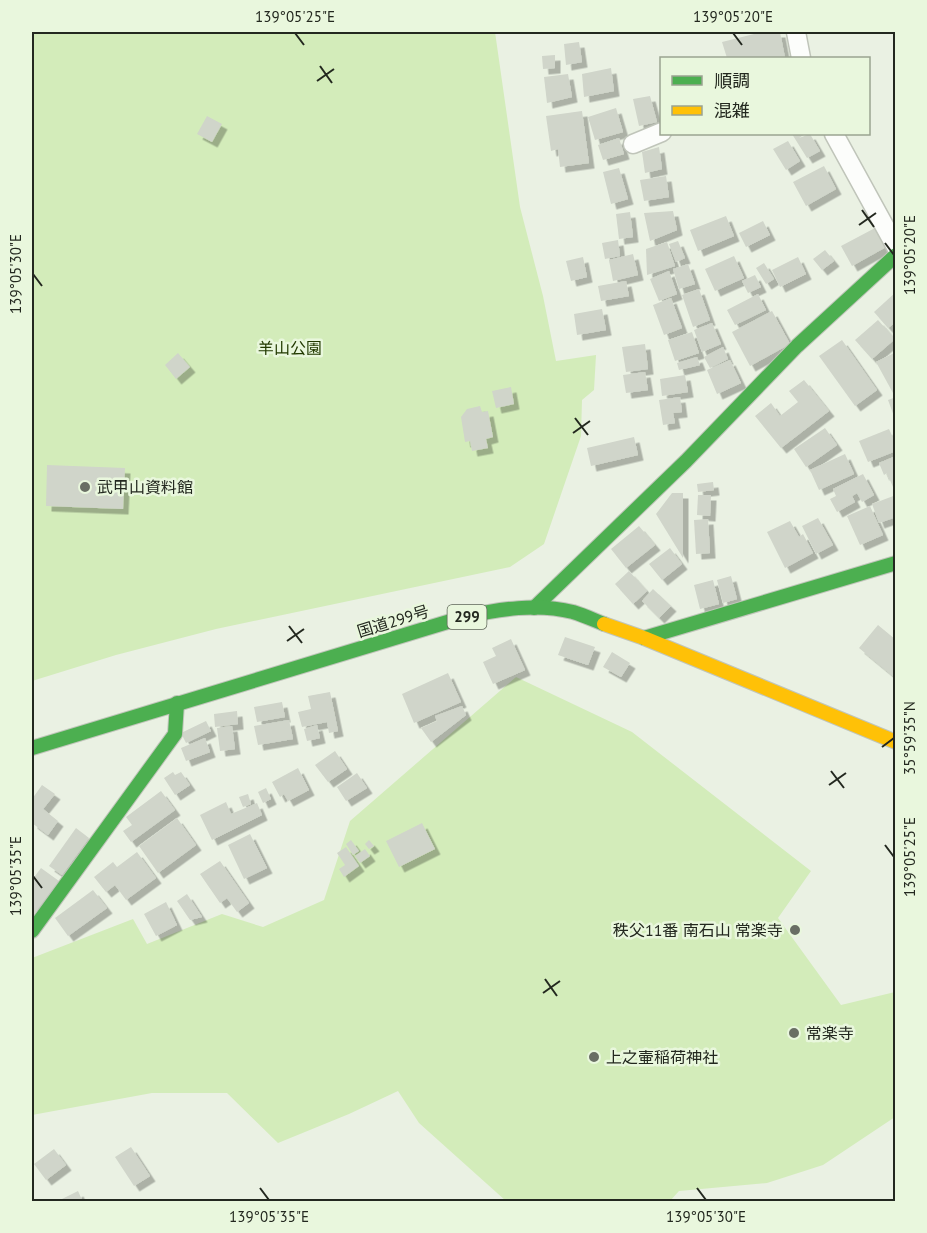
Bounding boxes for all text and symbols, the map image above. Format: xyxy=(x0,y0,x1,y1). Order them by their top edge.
text: 139°05'25"E xyxy=(255,7,335,26)
text: 139°05'20"E xyxy=(693,7,773,26)
legend xyxy=(660,57,870,135)
text: 順調 xyxy=(714,69,750,92)
text: 混雑 xyxy=(714,99,750,122)
text: 139°05'20"E xyxy=(900,215,919,295)
text: 139°05'30"E xyxy=(6,234,25,314)
park label: 羊山公園 xyxy=(258,338,322,358)
place label: 武甲山資料館 xyxy=(97,477,193,497)
marker: 武甲山資料館 xyxy=(78,480,92,494)
street label: 国道299号 xyxy=(355,601,431,641)
road number: 299 xyxy=(448,605,486,629)
text: 35°59'35"N xyxy=(900,701,919,775)
text: 139°05'25"E xyxy=(900,817,919,897)
text: 139°05'35"E xyxy=(6,836,25,916)
place label: 秩父11番 南石山 常楽寺 xyxy=(613,920,783,940)
marker: 秩父11番 南石山 常楽寺 xyxy=(788,923,802,937)
place label: 常楽寺 xyxy=(806,1023,854,1043)
marker: 常楽寺 xyxy=(787,1026,801,1040)
place label: 上之壷稲荷神社 xyxy=(606,1047,718,1067)
marker: 上之壷稲荷神社 xyxy=(587,1050,601,1064)
text: 139°05'35"E xyxy=(229,1207,309,1226)
text: 139°05'30"E xyxy=(666,1207,746,1226)

